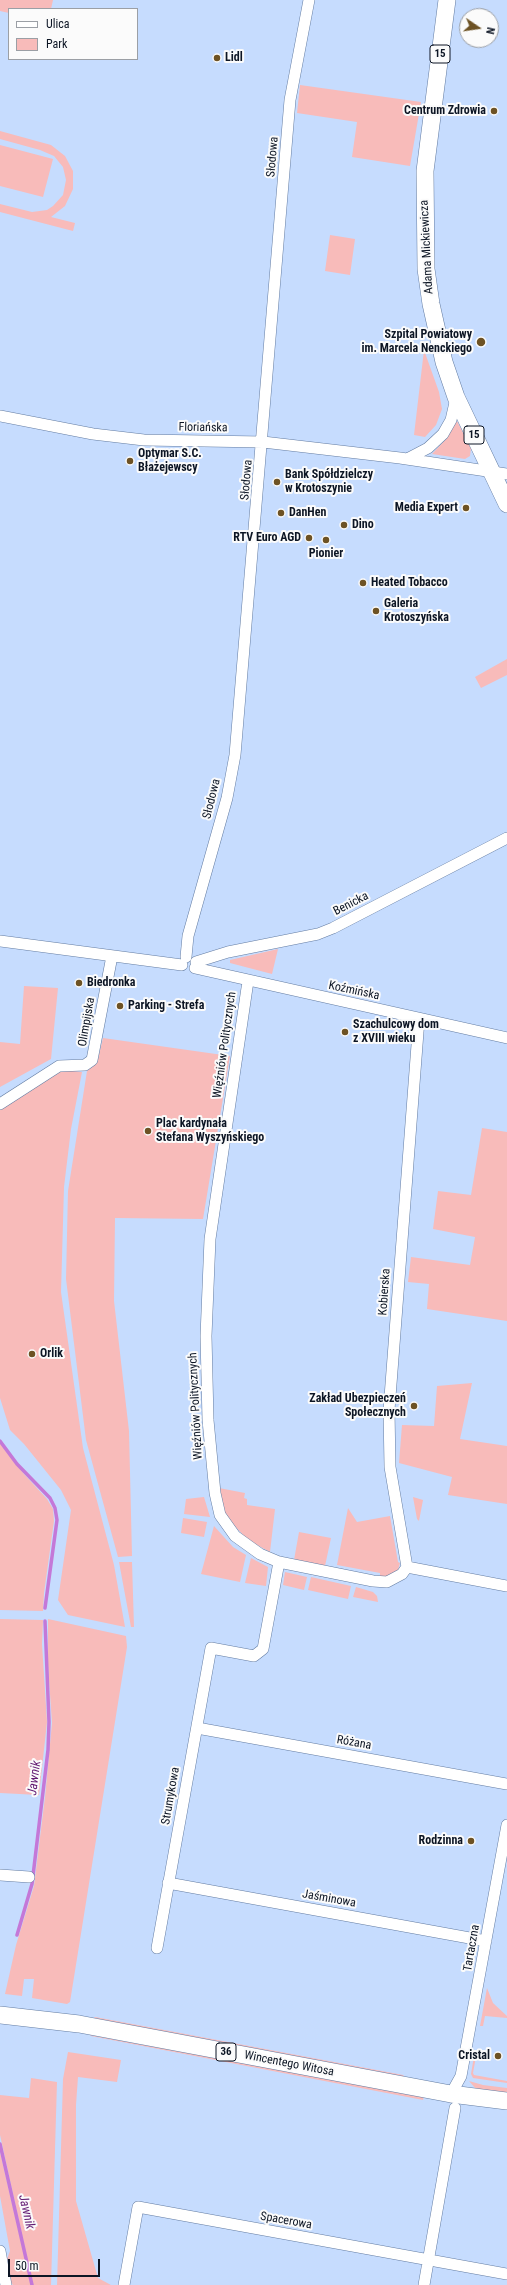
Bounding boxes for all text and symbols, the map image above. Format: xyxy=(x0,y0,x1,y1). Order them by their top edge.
legend xyxy=(8,8,138,60)
north arrow xyxy=(459,8,499,48)
text: Ulica xyxy=(46,17,70,31)
text: N xyxy=(483,26,497,35)
text: Park xyxy=(46,37,67,51)
road number: 15 xyxy=(430,45,450,63)
place label: Lidl xyxy=(225,51,243,65)
marker: Lidl xyxy=(212,53,222,63)
place label: Centrum Zdrowia xyxy=(404,104,486,118)
marker: Centrum Zdrowia xyxy=(489,106,499,116)
street label: Słodowa xyxy=(264,136,282,178)
street label: Adama Mickiewicza xyxy=(417,199,437,295)
place label: Szpital Powiatowy im. Marcela Nenckiego xyxy=(361,328,472,356)
marker: Szpital Powiatowy im. Marcela Nenckiego xyxy=(475,336,487,348)
street label: Floriańska xyxy=(178,420,228,436)
road number: 15 xyxy=(464,426,484,444)
place label: Optymar S.C. Błażejewscy xyxy=(138,447,202,475)
marker: Optymar S.C. Błażejewscy xyxy=(125,456,135,466)
street label: Słodowa xyxy=(238,459,256,501)
place label: Bank Spółdzielczy w Krotoszynie xyxy=(285,468,373,496)
marker: Bank Spółdzielczy w Krotoszynie xyxy=(272,477,282,487)
place label: Media Expert xyxy=(395,501,458,515)
marker: Media Expert xyxy=(461,503,471,513)
place label: DanHen xyxy=(289,506,326,520)
marker: DanHen xyxy=(276,508,286,518)
place label: Dino xyxy=(352,518,374,532)
marker: Dino xyxy=(339,520,349,530)
place label: RTV Euro AGD xyxy=(233,531,301,545)
marker: RTV Euro AGD xyxy=(304,533,314,543)
marker: Pionier xyxy=(321,535,331,545)
place label: Pionier xyxy=(309,547,343,561)
place label: Heated Tobacco xyxy=(371,576,448,590)
marker: Heated Tobacco xyxy=(358,578,368,588)
place label: Galeria Krotoszyńska xyxy=(384,597,449,625)
marker: Galeria Krotoszyńska xyxy=(371,606,381,616)
street label: Słodowa xyxy=(200,777,224,821)
street label: Benicka xyxy=(331,889,371,919)
place label: Biedronka xyxy=(87,976,135,990)
marker: Biedronka xyxy=(74,978,84,988)
street label: Koźmińska xyxy=(327,979,381,1003)
street label: Więźniów Politycznych xyxy=(210,991,240,1099)
street label: Olimpijska xyxy=(76,996,98,1048)
place label: Parking - Strefa xyxy=(128,999,204,1013)
marker: Parking - Strefa xyxy=(115,1001,125,1011)
place label: Szachulcowy dom z XVIII wieku xyxy=(353,1018,439,1046)
marker: Szachulcowy dom z XVIII wieku xyxy=(340,1027,350,1037)
place label: Plac kardynała Stefana Wyszyńskiego xyxy=(156,1117,264,1145)
marker: Plac kardynała Stefana Wyszyńskiego xyxy=(143,1126,153,1136)
street label: Kobierska xyxy=(376,1268,394,1316)
place label: Orlik xyxy=(40,1347,63,1361)
marker: Orlik xyxy=(27,1349,37,1359)
street label: Więźniów Politycznych xyxy=(186,1352,206,1460)
place label: Zakład Ubezpieczeń Społecznych xyxy=(309,1392,406,1420)
marker: Zakład Ubezpieczeń Społecznych xyxy=(409,1401,419,1411)
street label: Różana xyxy=(336,1733,372,1753)
water label: Jawnik xyxy=(25,1760,45,1796)
street label: Strumykowa xyxy=(159,1766,183,1826)
place label: Rodzinna xyxy=(419,1834,463,1848)
marker: Rodzinna xyxy=(466,1836,476,1846)
street label: Jaśminowa xyxy=(301,1887,357,1911)
street label: Tartaczna xyxy=(461,1924,483,1972)
road number: 36 xyxy=(216,2043,236,2061)
street label: Wincentego Witosa xyxy=(243,2048,335,2080)
place label: Cristal xyxy=(458,2049,490,2063)
marker: Cristal xyxy=(493,2051,503,2061)
water label: Jawnik xyxy=(14,2193,38,2231)
street label: Spacerowa xyxy=(259,2209,313,2233)
scale bar xyxy=(10,2251,102,2277)
text: 50 m xyxy=(15,2259,39,2273)

